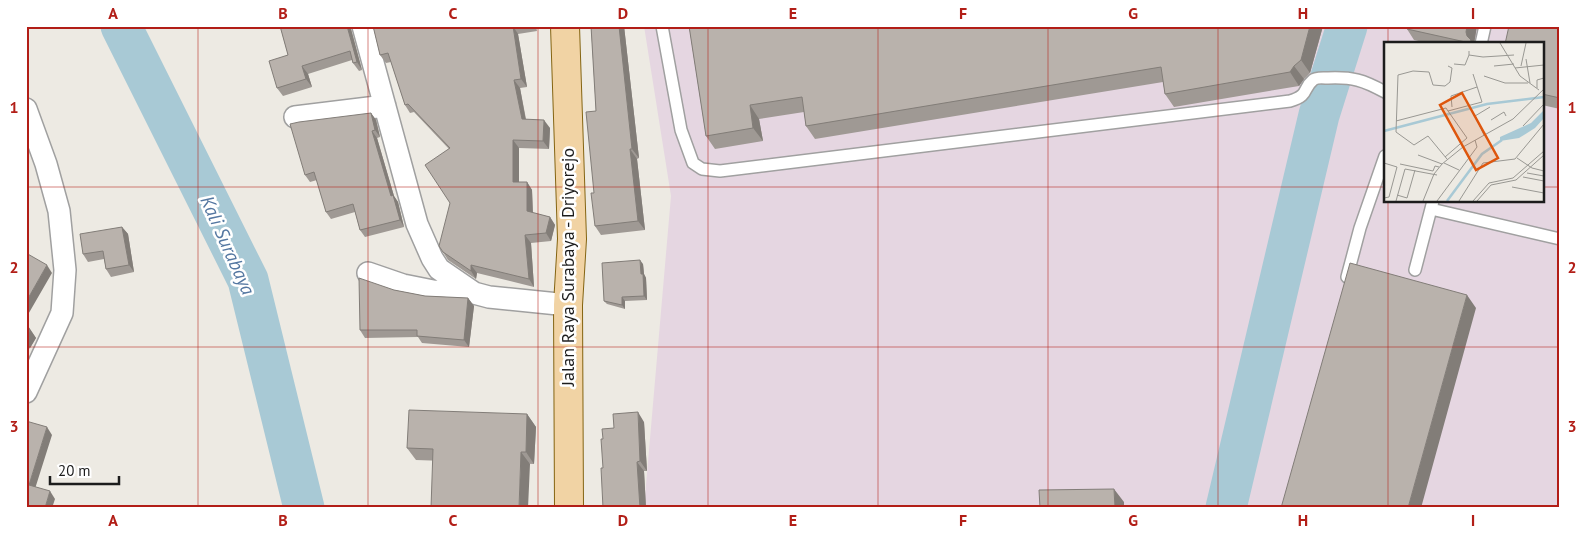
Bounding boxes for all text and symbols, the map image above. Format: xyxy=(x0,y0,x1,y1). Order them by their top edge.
text: A xyxy=(108,3,118,23)
text: B xyxy=(278,3,288,23)
text: C xyxy=(449,3,458,23)
text: D xyxy=(618,3,628,23)
text: E xyxy=(789,3,797,23)
text: F xyxy=(959,3,967,23)
text: G xyxy=(1128,3,1138,23)
text: H xyxy=(1298,3,1308,23)
text: I xyxy=(1471,3,1475,23)
inset map xyxy=(1384,42,1544,202)
text: 1 xyxy=(9,97,19,117)
text: 1 xyxy=(1567,97,1577,117)
street label: Jalan Raya Surabaya - Driyorejo xyxy=(556,148,579,387)
water label: Kali Surabaya xyxy=(195,192,261,299)
text: 2 xyxy=(9,257,19,277)
text: 2 xyxy=(1567,257,1577,277)
text: 3 xyxy=(9,416,19,436)
text: 3 xyxy=(1567,416,1577,436)
scale bar xyxy=(50,454,119,486)
text: 20 m xyxy=(58,461,91,480)
text: A xyxy=(108,510,118,530)
text: B xyxy=(278,510,288,530)
text: C xyxy=(449,510,458,530)
text: D xyxy=(618,510,628,530)
text: E xyxy=(789,510,797,530)
text: F xyxy=(959,510,967,530)
text: G xyxy=(1128,510,1138,530)
text: H xyxy=(1298,510,1308,530)
text: I xyxy=(1471,510,1475,530)

